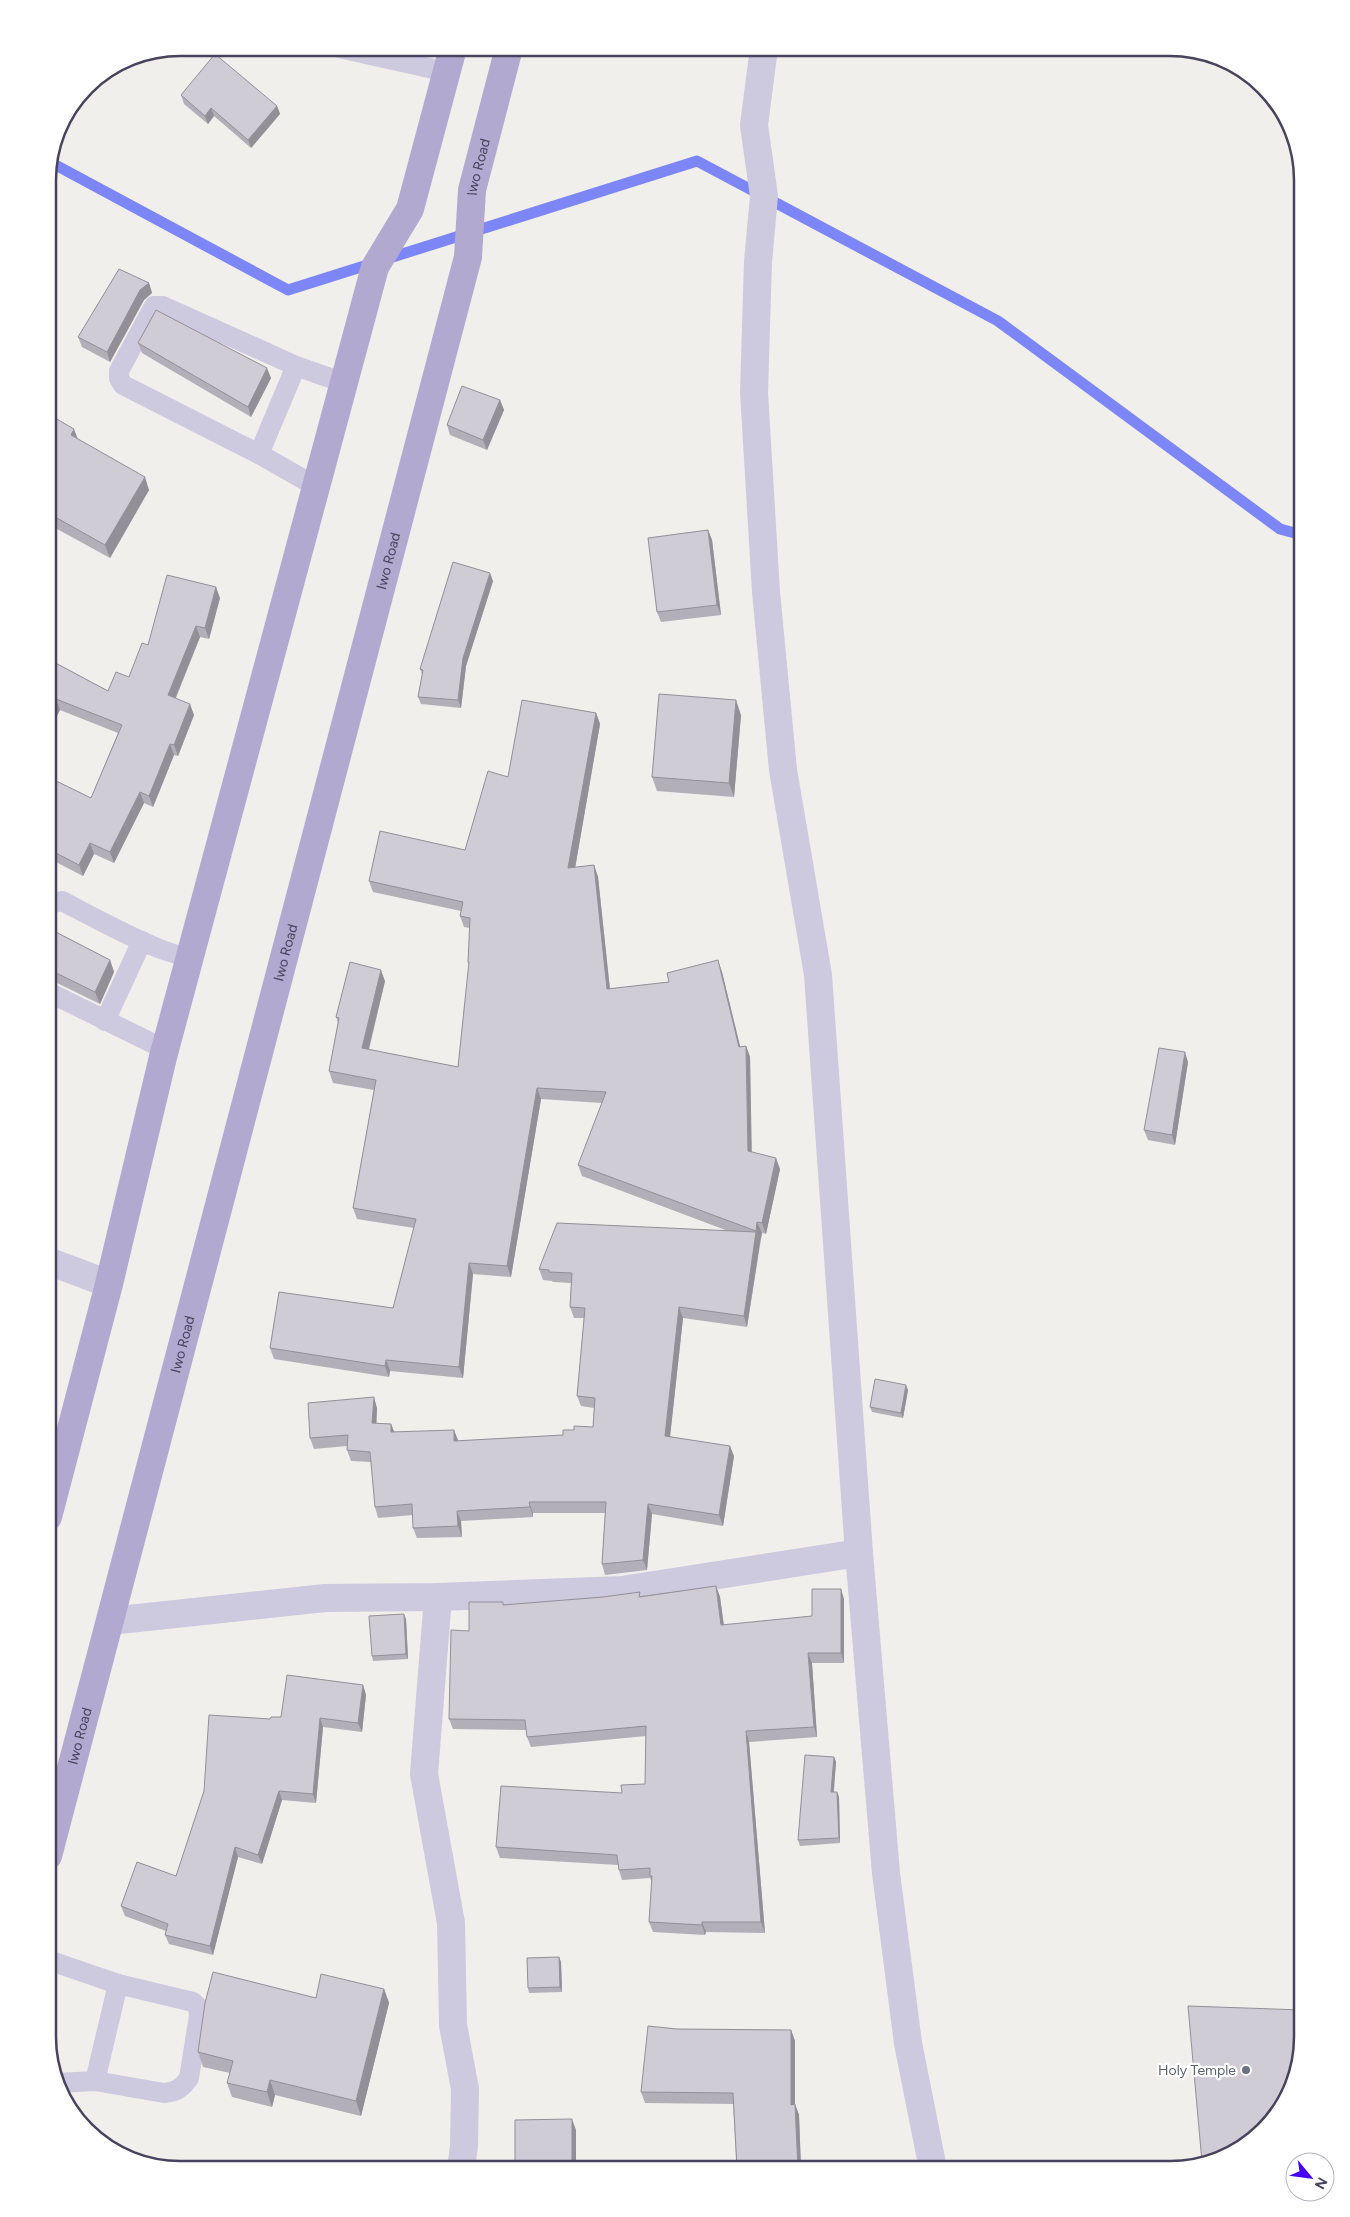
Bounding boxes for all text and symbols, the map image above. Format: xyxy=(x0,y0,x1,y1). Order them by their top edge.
street label: Iwo Road xyxy=(464,137,494,196)
street label: Iwo Road xyxy=(373,531,404,591)
street label: Iwo Road xyxy=(270,922,301,983)
street label: Iwo Road xyxy=(167,1314,199,1375)
street label: Iwo Road xyxy=(64,1706,96,1767)
place label: Holy Temple xyxy=(1158,2062,1236,2079)
marker: Holy Temple xyxy=(1240,2064,1252,2076)
north arrow xyxy=(1285,2152,1335,2202)
text: N xyxy=(1311,2174,1331,2192)

